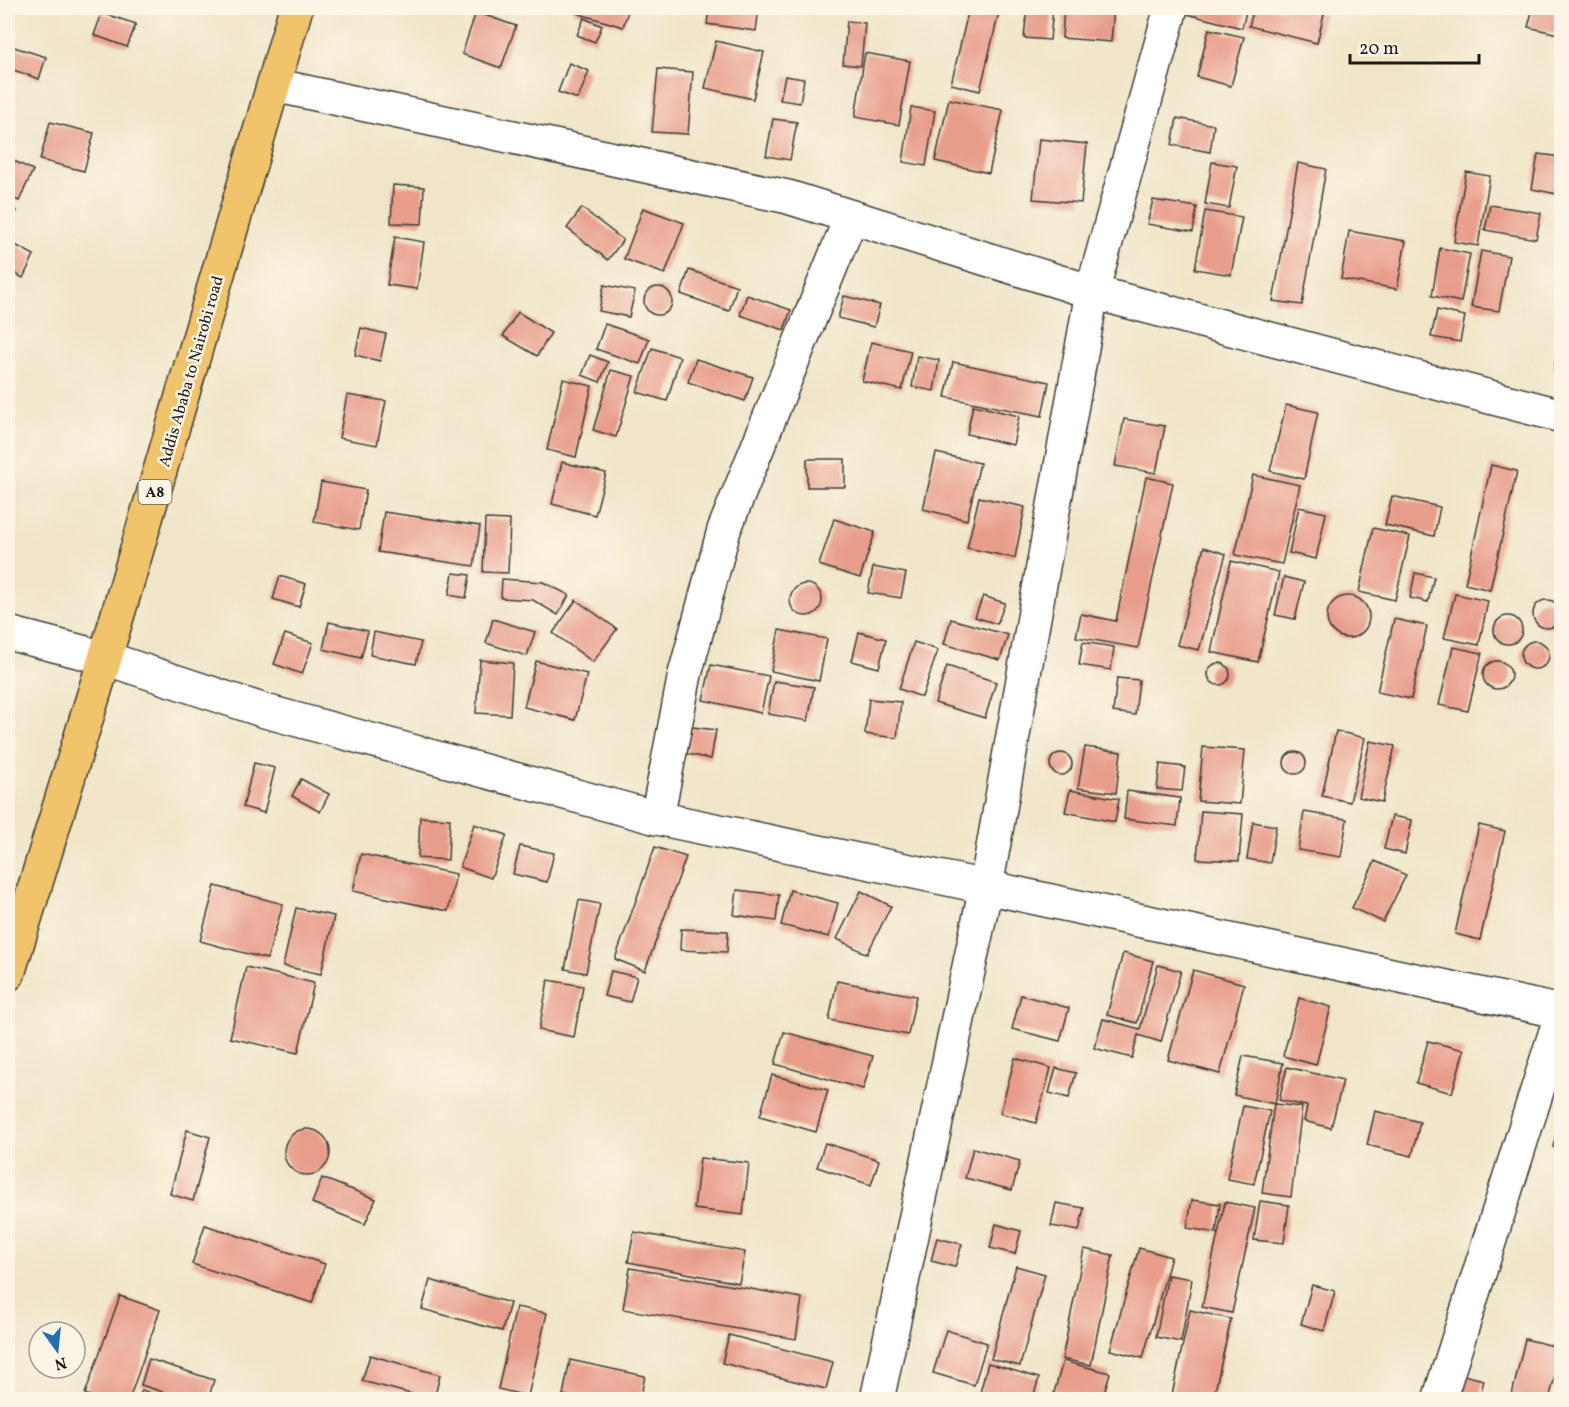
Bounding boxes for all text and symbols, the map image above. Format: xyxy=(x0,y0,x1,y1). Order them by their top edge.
scale bar xyxy=(1350,27,1479,65)
text: 20 m xyxy=(1359,37,1399,62)
street label: Addis Ababa to Nairobi road xyxy=(154,274,230,470)
road number: A8 xyxy=(138,480,172,504)
north arrow xyxy=(27,1320,87,1380)
text: N xyxy=(52,1350,69,1375)

